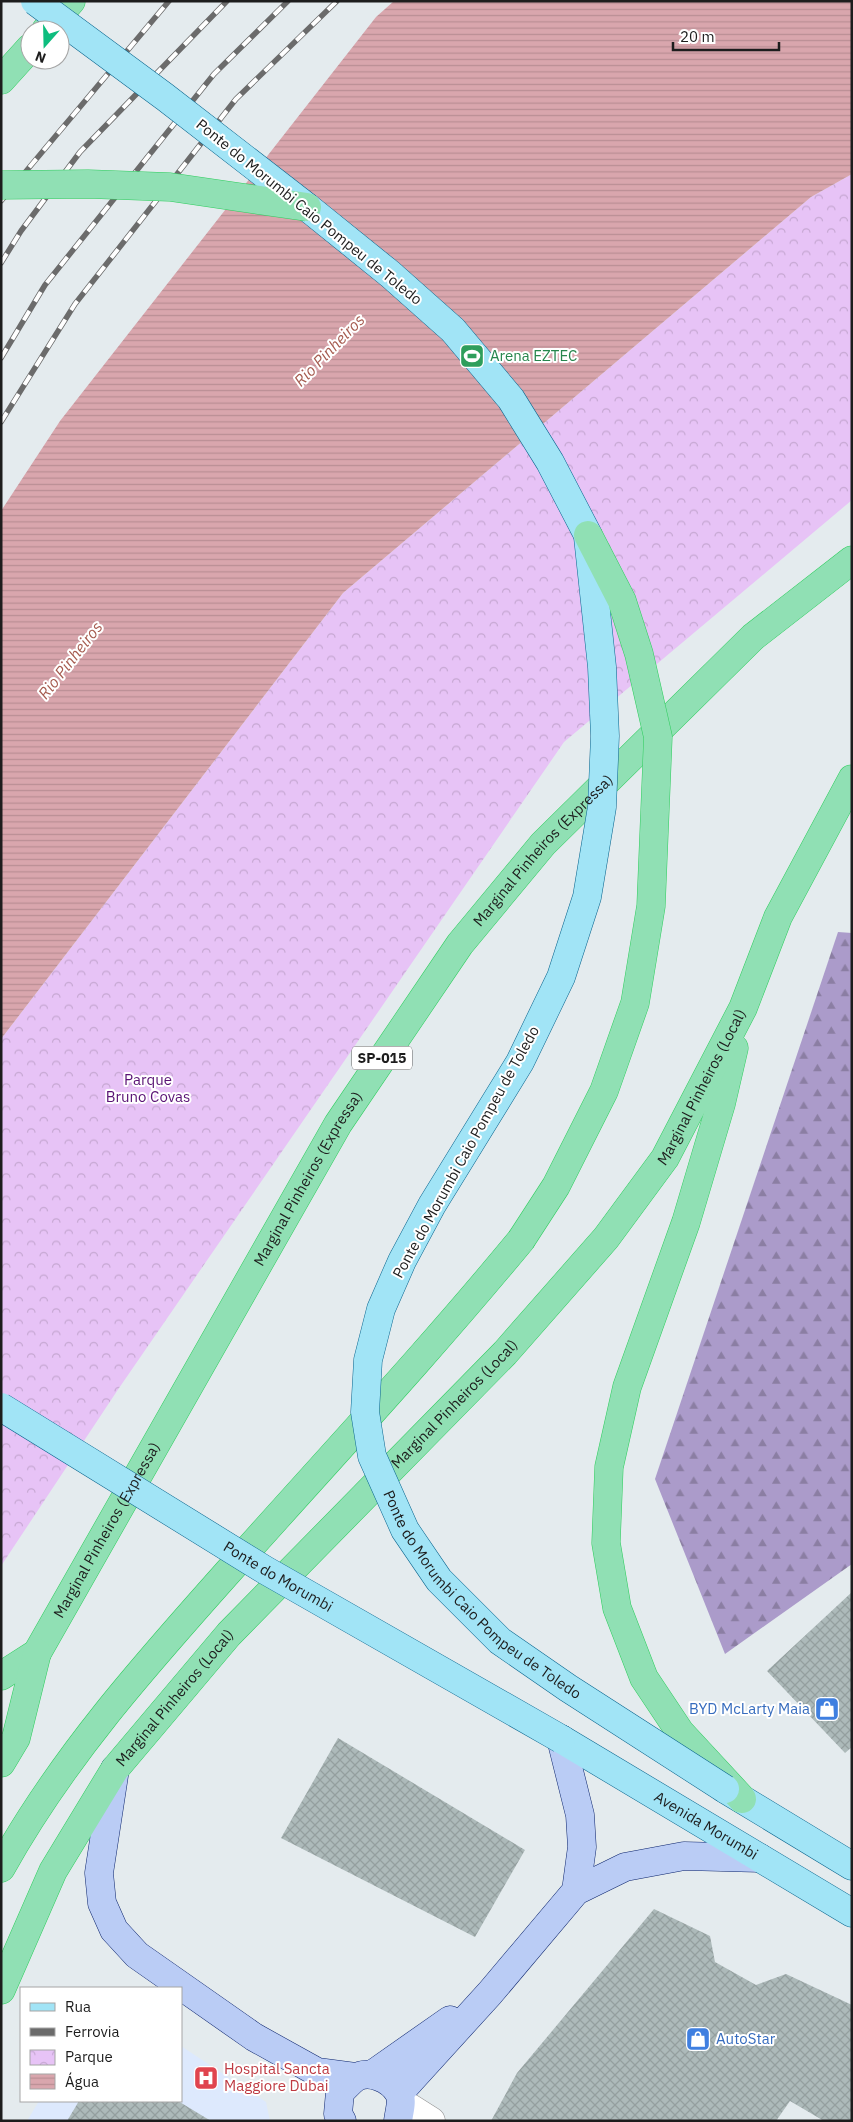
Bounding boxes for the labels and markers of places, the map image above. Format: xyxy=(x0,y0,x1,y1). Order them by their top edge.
sports icon: Arena EZTEC xyxy=(459,343,485,369)
place label: Arena EZTEC xyxy=(490,346,577,365)
shop icon: BYD McLarty Maia xyxy=(814,1696,840,1722)
place label: BYD McLarty Maia xyxy=(689,1699,810,1718)
shop icon: AutoStar xyxy=(685,2026,711,2052)
place label: AutoStar xyxy=(716,2029,776,2048)
place label: Hospital Sancta Maggiore Dubai xyxy=(224,2059,330,2095)
hospital icon: Hospital Sancta Maggiore Dubai xyxy=(193,2065,219,2091)

